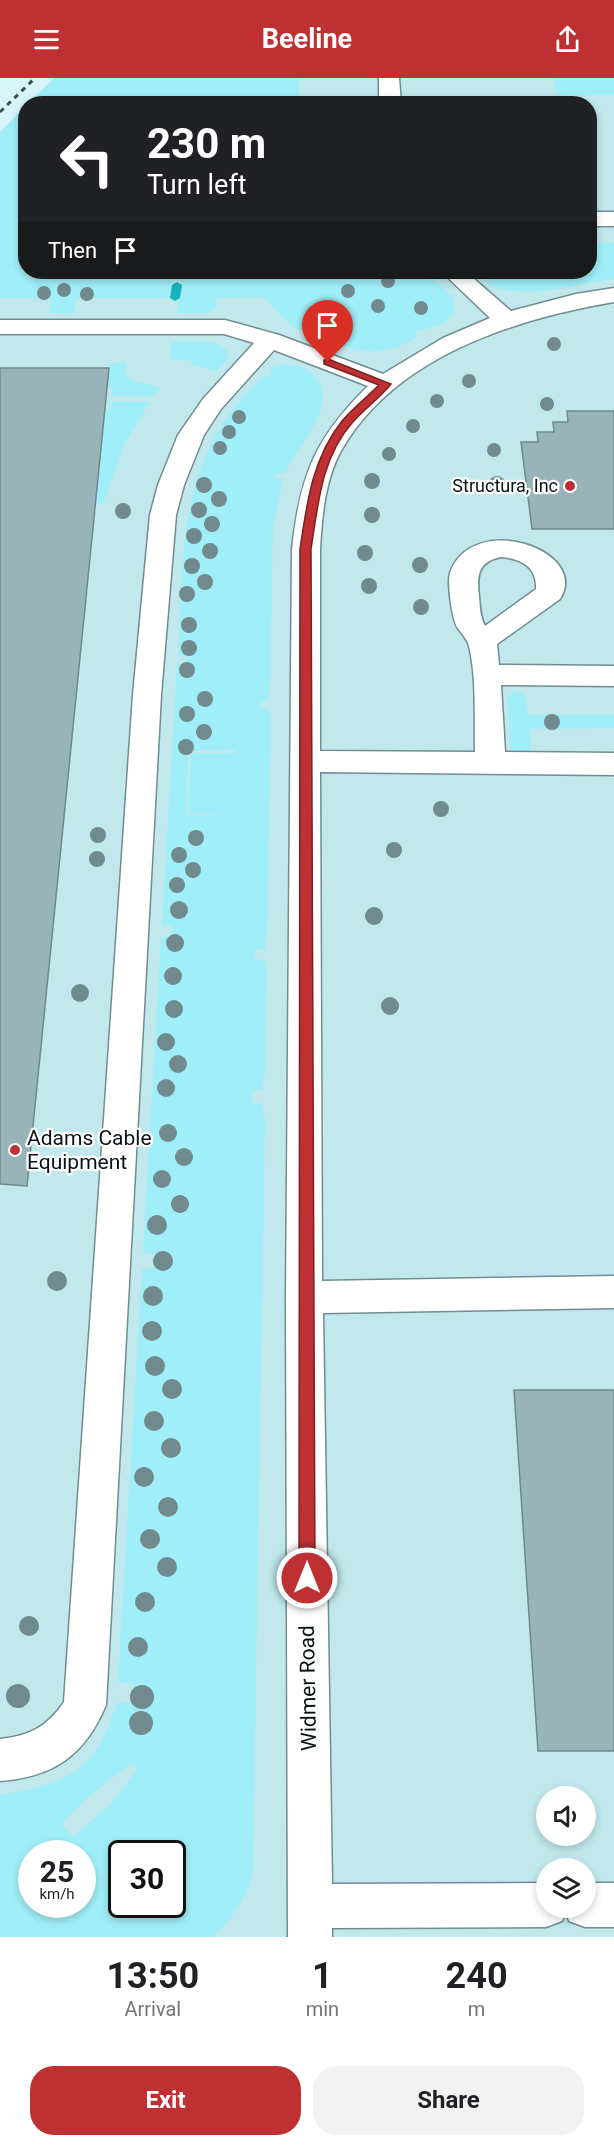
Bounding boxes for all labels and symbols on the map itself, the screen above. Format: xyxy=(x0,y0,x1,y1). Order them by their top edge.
pin xyxy=(302,300,353,362)
place label: Structura, Inc xyxy=(452,475,558,496)
marker: Structura, Inc xyxy=(563,479,577,493)
place label: Adams Cable Equipment xyxy=(27,1126,152,1174)
marker: Adams Cable Equipment xyxy=(8,1143,22,1157)
position arrow xyxy=(275,1546,339,1610)
street label: Widmer Road xyxy=(295,1625,321,1751)
speed limit sign: 30 xyxy=(108,1840,186,1918)

